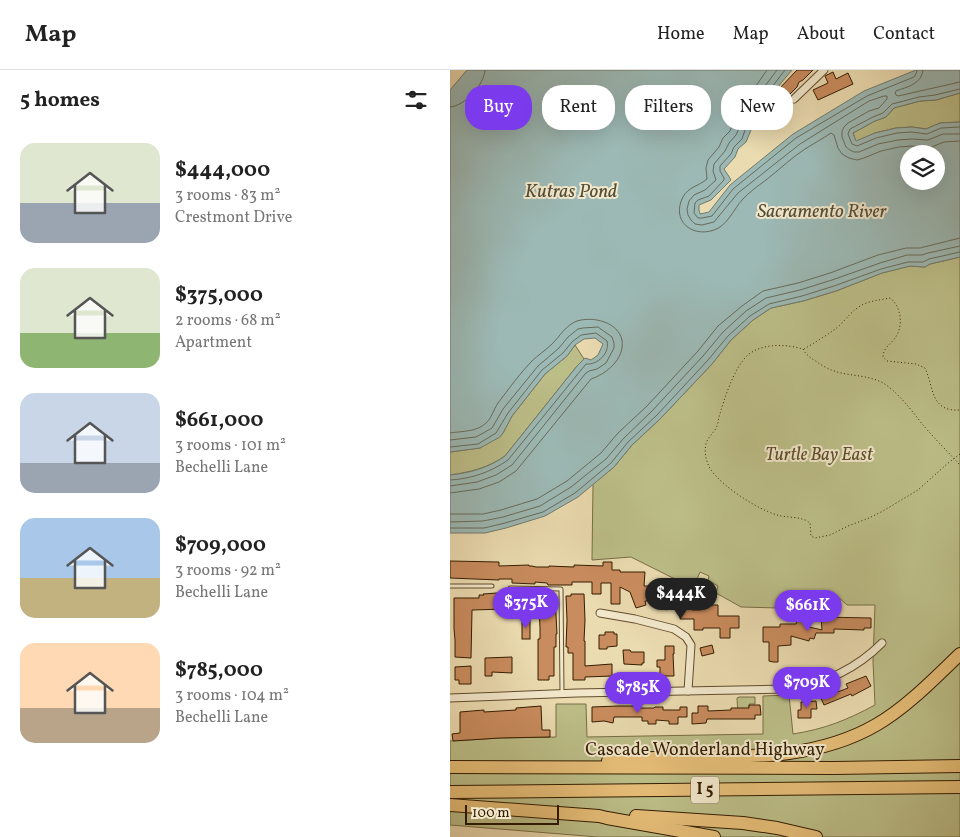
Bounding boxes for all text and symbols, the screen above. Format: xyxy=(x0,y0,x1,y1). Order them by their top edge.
text: Map xyxy=(25,18,76,52)
text: Home xyxy=(657,22,705,47)
text: Map xyxy=(733,22,769,47)
text: About xyxy=(797,22,845,47)
text: Contact xyxy=(873,22,935,47)
chip: Buy xyxy=(465,85,532,130)
chip: Rent xyxy=(542,85,615,130)
chip: Filters xyxy=(625,85,711,130)
chip: New xyxy=(721,85,793,130)
text: 5 homes xyxy=(20,86,100,115)
icon: filters xyxy=(402,86,430,114)
map controls xyxy=(900,145,945,190)
button: layers xyxy=(900,145,945,190)
text: $444,000 xyxy=(175,156,270,185)
icon: home xyxy=(60,163,120,223)
water label: Kutras Pond xyxy=(525,179,617,205)
text: 3 rooms · 83 m² xyxy=(175,185,280,207)
water label: Sacramento River xyxy=(757,199,887,225)
text: Crestmont Drive xyxy=(175,207,292,229)
text: $375,000 xyxy=(175,281,263,310)
icon: home xyxy=(60,288,120,348)
text: 2 rooms · 68 m² xyxy=(175,310,281,332)
text: Apartment xyxy=(175,332,252,354)
text: $661,000 xyxy=(175,406,264,435)
icon: home xyxy=(60,413,120,473)
text: 3 rooms · 101 m² xyxy=(175,435,286,457)
park label: Turtle Bay East xyxy=(765,443,874,468)
text: Bechelli Lane xyxy=(175,457,268,479)
text: $709,000 xyxy=(175,531,266,560)
icon: home xyxy=(60,538,120,598)
text: 3 rooms · 92 m² xyxy=(175,560,281,582)
pin: $444K xyxy=(646,578,716,620)
text: Bechelli Lane xyxy=(175,582,268,604)
text: $444K xyxy=(656,583,706,605)
pin: $375K xyxy=(491,586,561,629)
pin: $661K xyxy=(773,590,843,632)
text: $375K xyxy=(504,592,548,614)
text: $661K xyxy=(786,595,830,617)
text: $785,000 xyxy=(175,656,263,685)
icon: home xyxy=(60,663,120,723)
pin: $709K xyxy=(772,666,842,709)
pin: $785K xyxy=(603,672,673,714)
text: $709K xyxy=(784,672,830,694)
text: $785K xyxy=(616,677,660,699)
text: 3 rooms · 104 m² xyxy=(175,685,289,707)
text: Bechelli Lane xyxy=(175,707,268,729)
street label: Cascade Wonderland Highway xyxy=(585,738,825,763)
road number: I 5 xyxy=(691,776,719,804)
scale bar xyxy=(465,802,559,825)
text: 100 m xyxy=(472,804,510,823)

